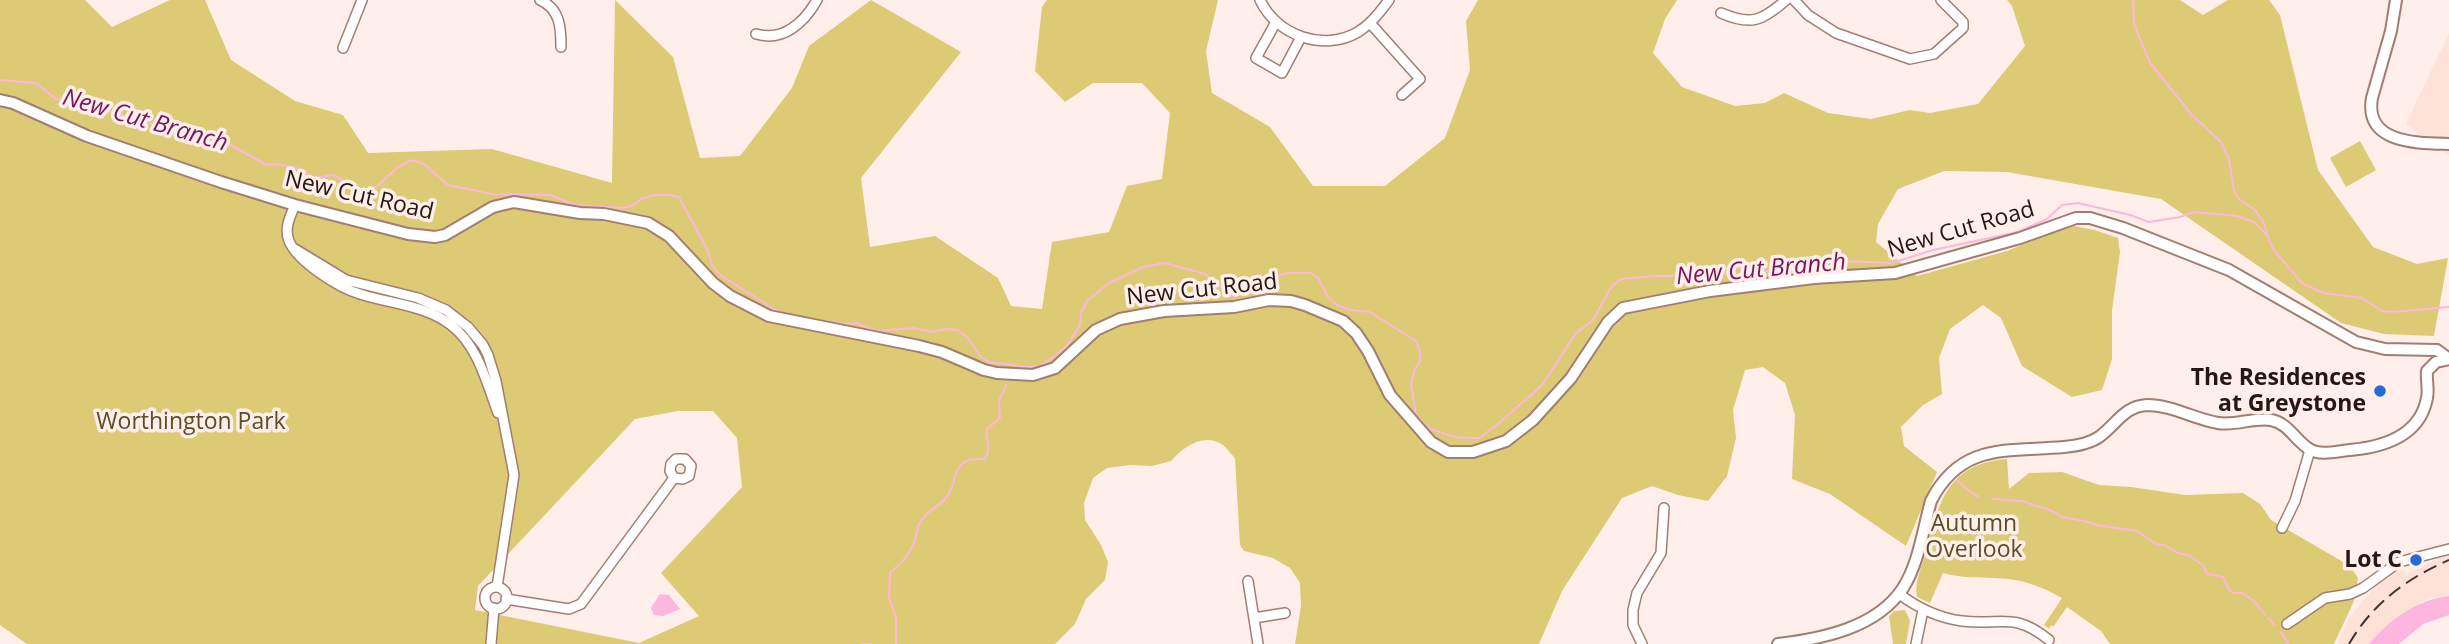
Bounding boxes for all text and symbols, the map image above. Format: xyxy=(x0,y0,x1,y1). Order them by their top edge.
water label: New Cut Branch xyxy=(59,84,231,158)
street label: New Cut Road xyxy=(282,165,436,227)
street label: New Cut Road xyxy=(1884,196,2038,264)
water label: New Cut Branch xyxy=(1675,248,1847,292)
street label: New Cut Road xyxy=(1125,268,1279,312)
place label: The Residences at Greystone xyxy=(2191,364,2366,418)
marker: The Residences at Greystone xyxy=(2372,383,2388,399)
park label: Worthington Park xyxy=(96,408,286,436)
park label: Autumn Overlook xyxy=(1925,510,2023,564)
place label: Lot C xyxy=(2344,546,2402,574)
marker: Lot C xyxy=(2408,552,2424,568)

